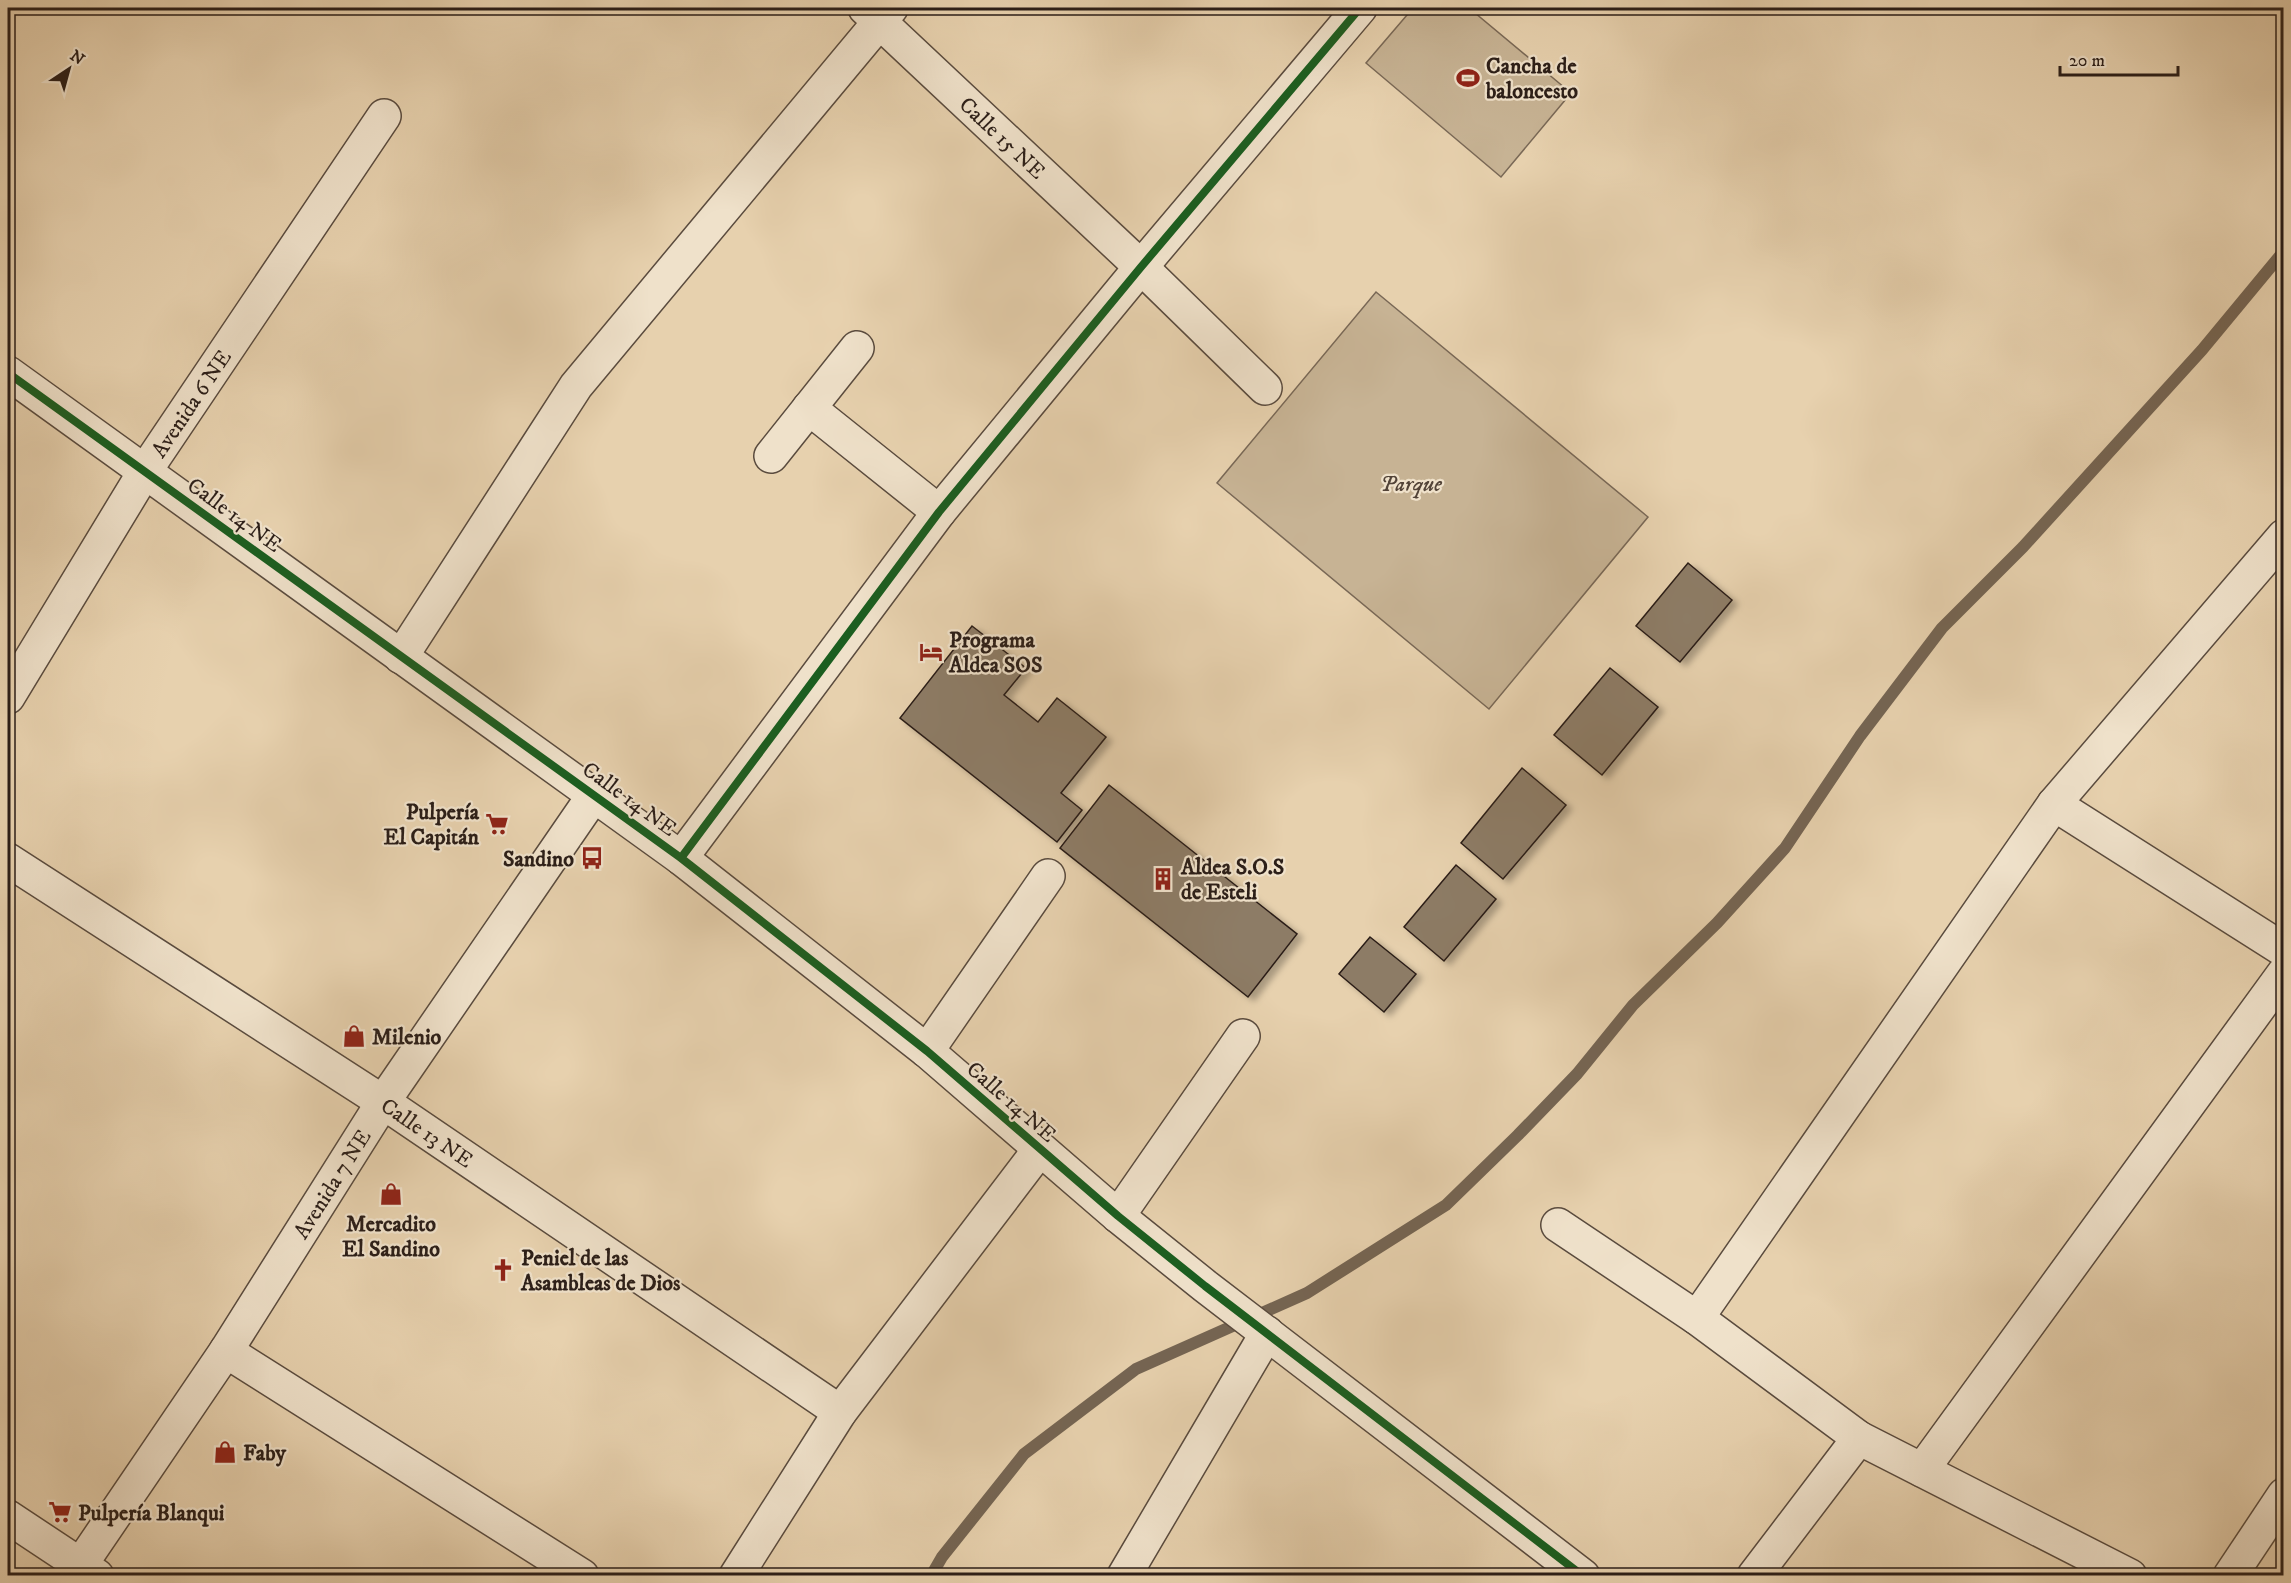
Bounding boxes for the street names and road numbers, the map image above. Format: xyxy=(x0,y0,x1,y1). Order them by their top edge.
street label: Calle 15 NE xyxy=(953,92,1050,185)
street label: Avenida 6 NE xyxy=(146,345,238,463)
street label: Calle 14 NE xyxy=(182,472,287,558)
street label: Calle 14 NE xyxy=(577,756,682,842)
street label: Calle 14 NE xyxy=(961,1056,1061,1148)
street label: Calle 13 NE xyxy=(375,1093,478,1174)
street label: Avenida 7 NE xyxy=(288,1125,377,1244)

